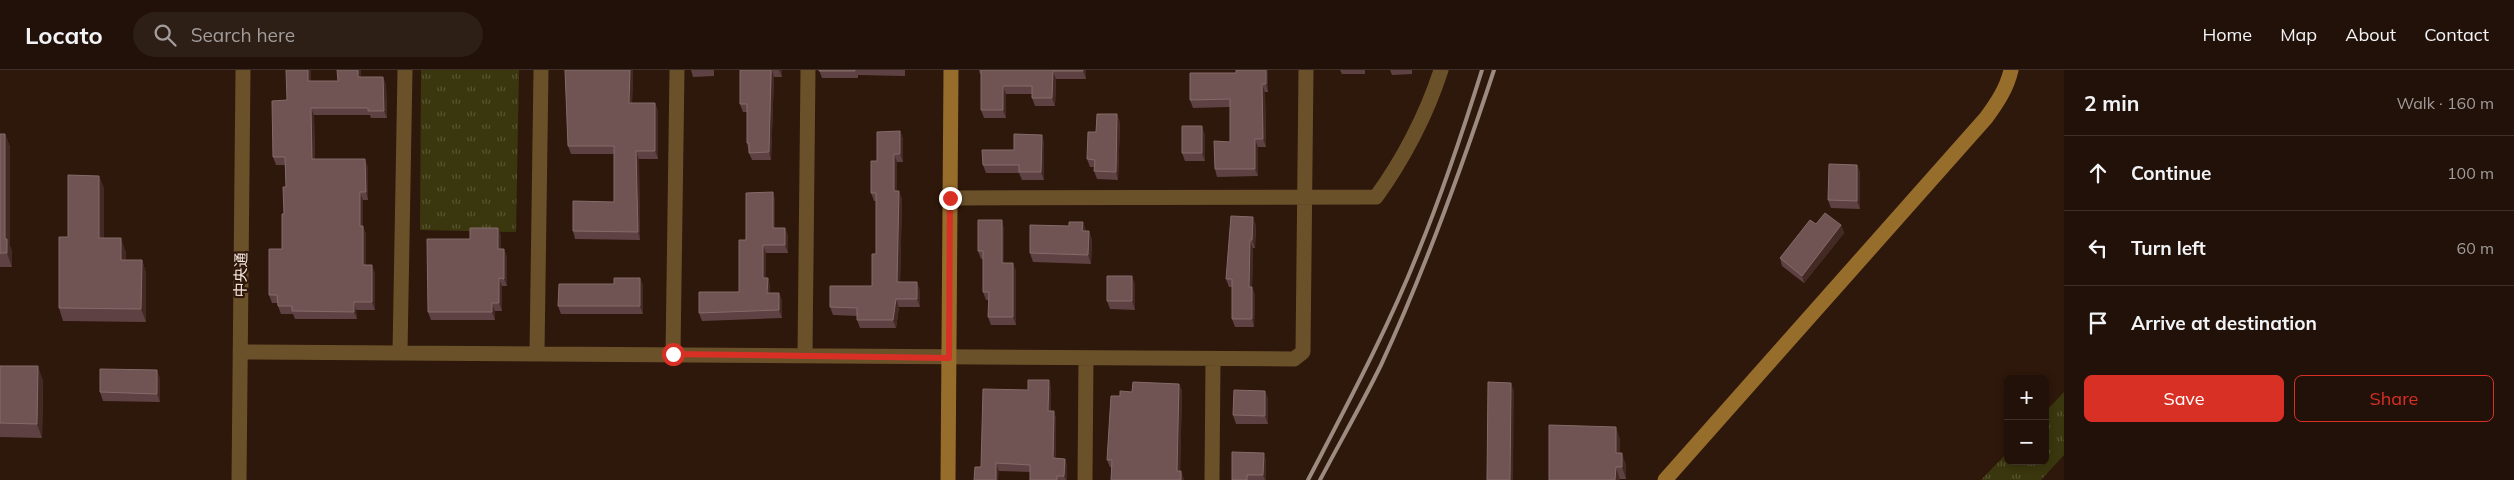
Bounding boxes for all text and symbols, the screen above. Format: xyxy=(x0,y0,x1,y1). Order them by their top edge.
search box xyxy=(133,12,483,57)
text: Locato xyxy=(25,20,103,50)
icon: search xyxy=(151,21,179,49)
text: Search here xyxy=(191,23,295,47)
text: Home xyxy=(2202,23,2252,46)
text: Map xyxy=(2280,23,2317,46)
text: About xyxy=(2345,23,2396,46)
text: Contact xyxy=(2424,23,2489,46)
text: 2 min xyxy=(2084,90,2139,116)
text: Walk · 160 m xyxy=(2396,93,2494,113)
icon: ahead xyxy=(2084,159,2112,187)
text: Continue xyxy=(2131,161,2211,185)
text: 100 m xyxy=(2447,163,2494,183)
route end xyxy=(939,187,962,210)
icon: left xyxy=(2084,234,2112,262)
text: Turn left xyxy=(2131,236,2206,260)
text: 60 m xyxy=(2457,238,2494,258)
street label: 中央通 xyxy=(231,252,250,298)
icon: arrive xyxy=(2084,309,2112,337)
text: Arrive at destination xyxy=(2131,311,2317,335)
route start xyxy=(662,343,685,366)
map controls xyxy=(2004,375,2049,465)
button: + xyxy=(2004,375,2049,420)
button: Save xyxy=(2084,375,2284,422)
button: Share xyxy=(2294,375,2494,422)
button: − xyxy=(2004,420,2049,465)

